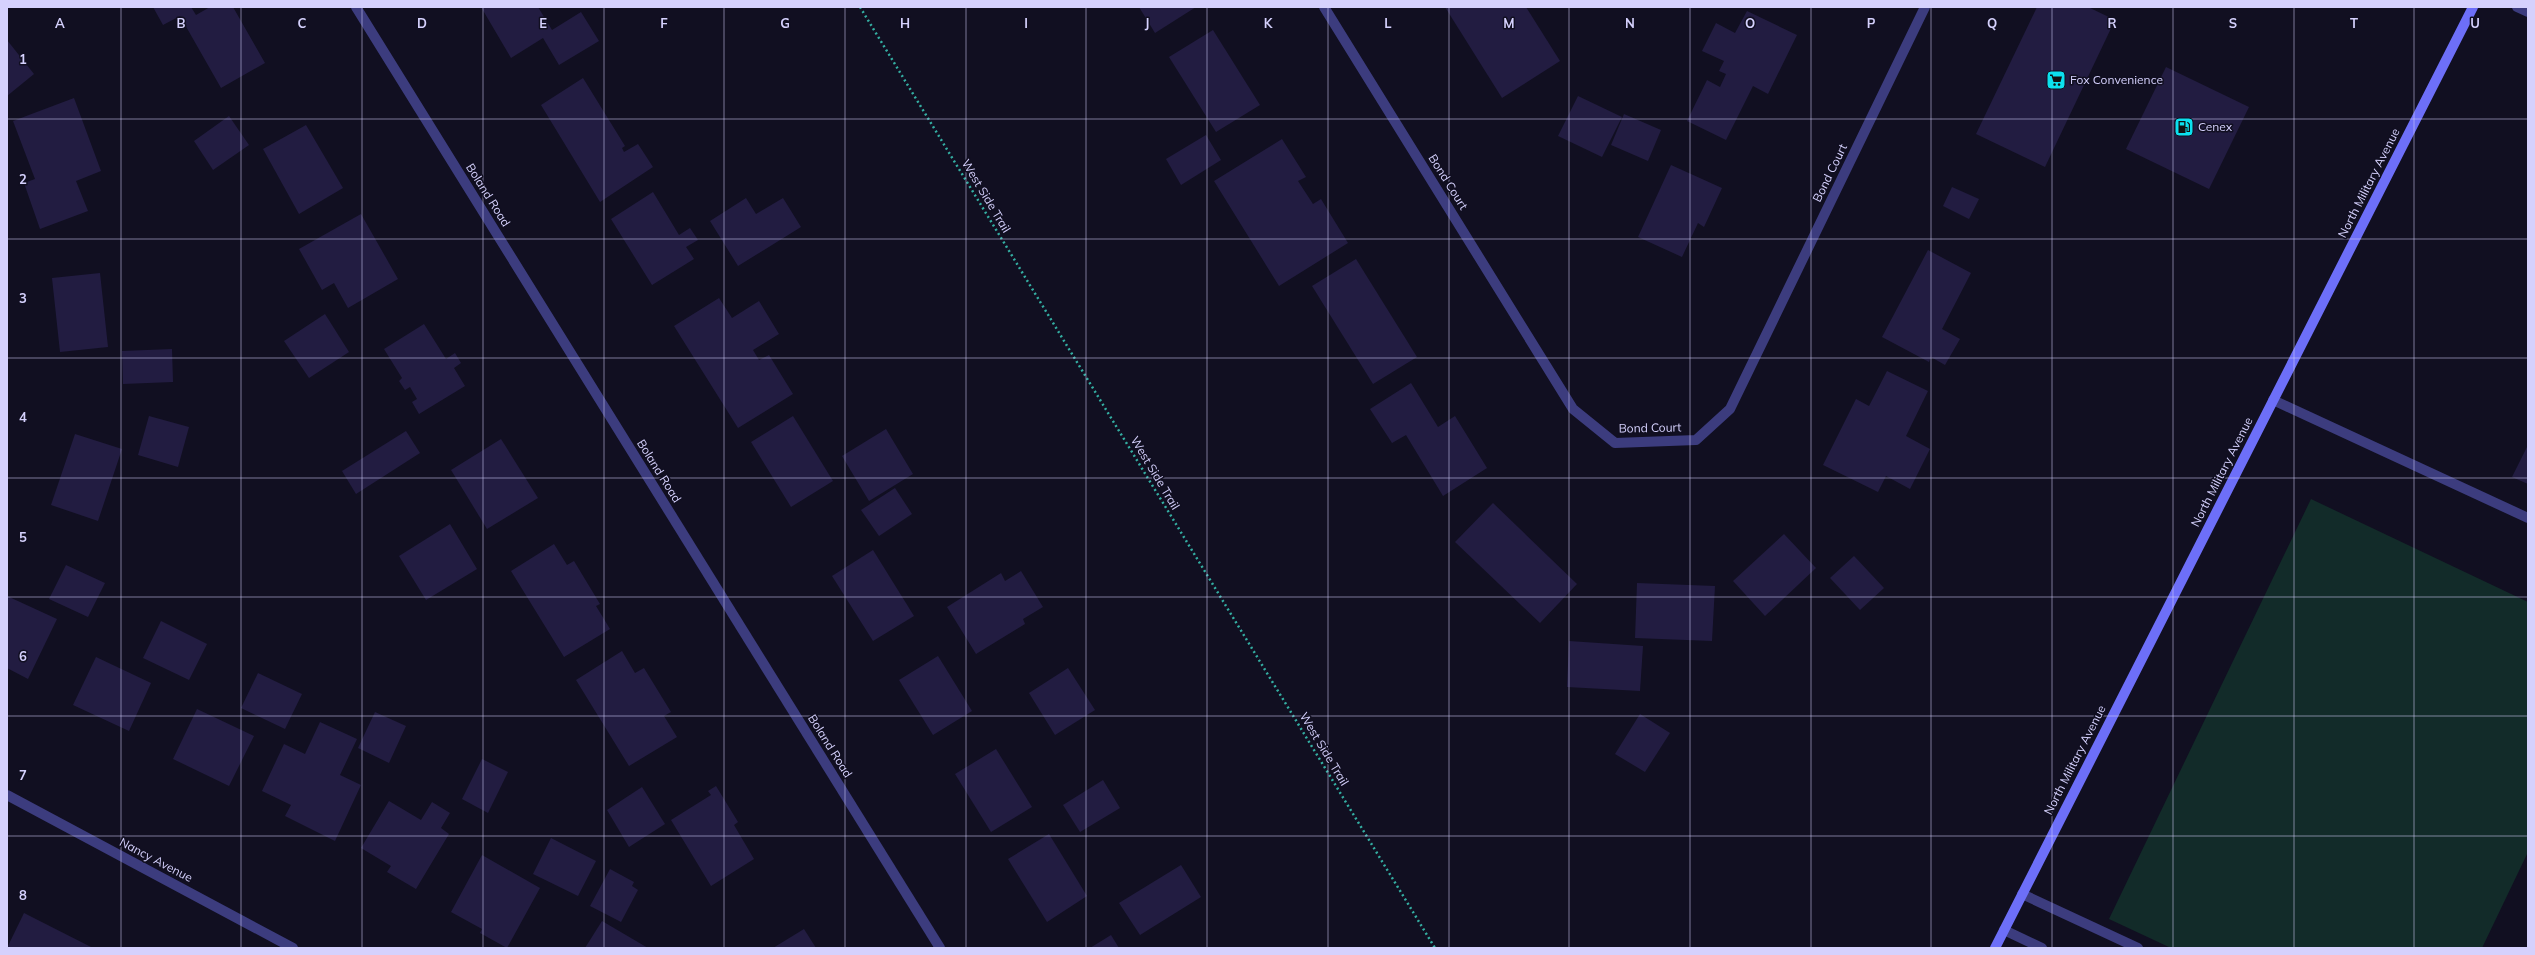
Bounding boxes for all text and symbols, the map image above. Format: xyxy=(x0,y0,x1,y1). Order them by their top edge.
text: A xyxy=(55,15,65,31)
text: B xyxy=(177,15,186,31)
text: C xyxy=(298,15,307,31)
text: D xyxy=(417,15,427,31)
text: E xyxy=(539,15,547,31)
text: F xyxy=(660,15,668,31)
text: G xyxy=(780,15,790,31)
text: H xyxy=(900,15,910,31)
text: I xyxy=(1024,15,1028,31)
text: J xyxy=(1145,15,1149,31)
text: K xyxy=(1264,15,1274,31)
text: L xyxy=(1384,15,1392,31)
text: M xyxy=(1503,15,1515,31)
text: N xyxy=(1625,15,1635,31)
text: O xyxy=(1745,15,1755,31)
text: P xyxy=(1867,15,1876,31)
text: Q xyxy=(1987,15,1997,31)
text: R xyxy=(2107,15,2117,31)
text: S xyxy=(2229,15,2237,31)
text: T xyxy=(2350,15,2358,31)
text: U xyxy=(2470,15,2480,31)
text: 1 xyxy=(19,51,27,67)
supermarket icon: Fox Convenience xyxy=(2045,69,2067,91)
place label: Fox Convenience xyxy=(2070,72,2163,87)
fuel station icon: Cenex xyxy=(2173,116,2195,138)
place label: Cenex xyxy=(2198,119,2233,134)
street label: North Military Avenue xyxy=(2334,125,2403,240)
street label: Bond Court xyxy=(1809,141,1850,204)
street label: Bond Court xyxy=(1425,151,1471,212)
street label: West Side Trail xyxy=(959,156,1014,235)
street label: Boland Road xyxy=(463,160,514,229)
text: 2 xyxy=(19,171,27,187)
text: 3 xyxy=(19,290,27,306)
text: 4 xyxy=(19,409,27,425)
street label: North Military Avenue xyxy=(2187,414,2256,529)
street label: Bond Court xyxy=(1618,419,1682,436)
street label: West Side Trail xyxy=(1128,433,1183,512)
street label: Boland Road xyxy=(634,436,685,505)
text: 5 xyxy=(19,529,27,545)
text: 6 xyxy=(19,648,27,664)
street label: North Military Avenue xyxy=(2040,702,2109,817)
street label: West Side Trail xyxy=(1297,709,1352,788)
street label: Boland Road xyxy=(805,711,856,780)
text: 7 xyxy=(19,767,27,783)
street label: Nancy Avenue xyxy=(117,834,195,885)
text: 8 xyxy=(19,887,27,903)

